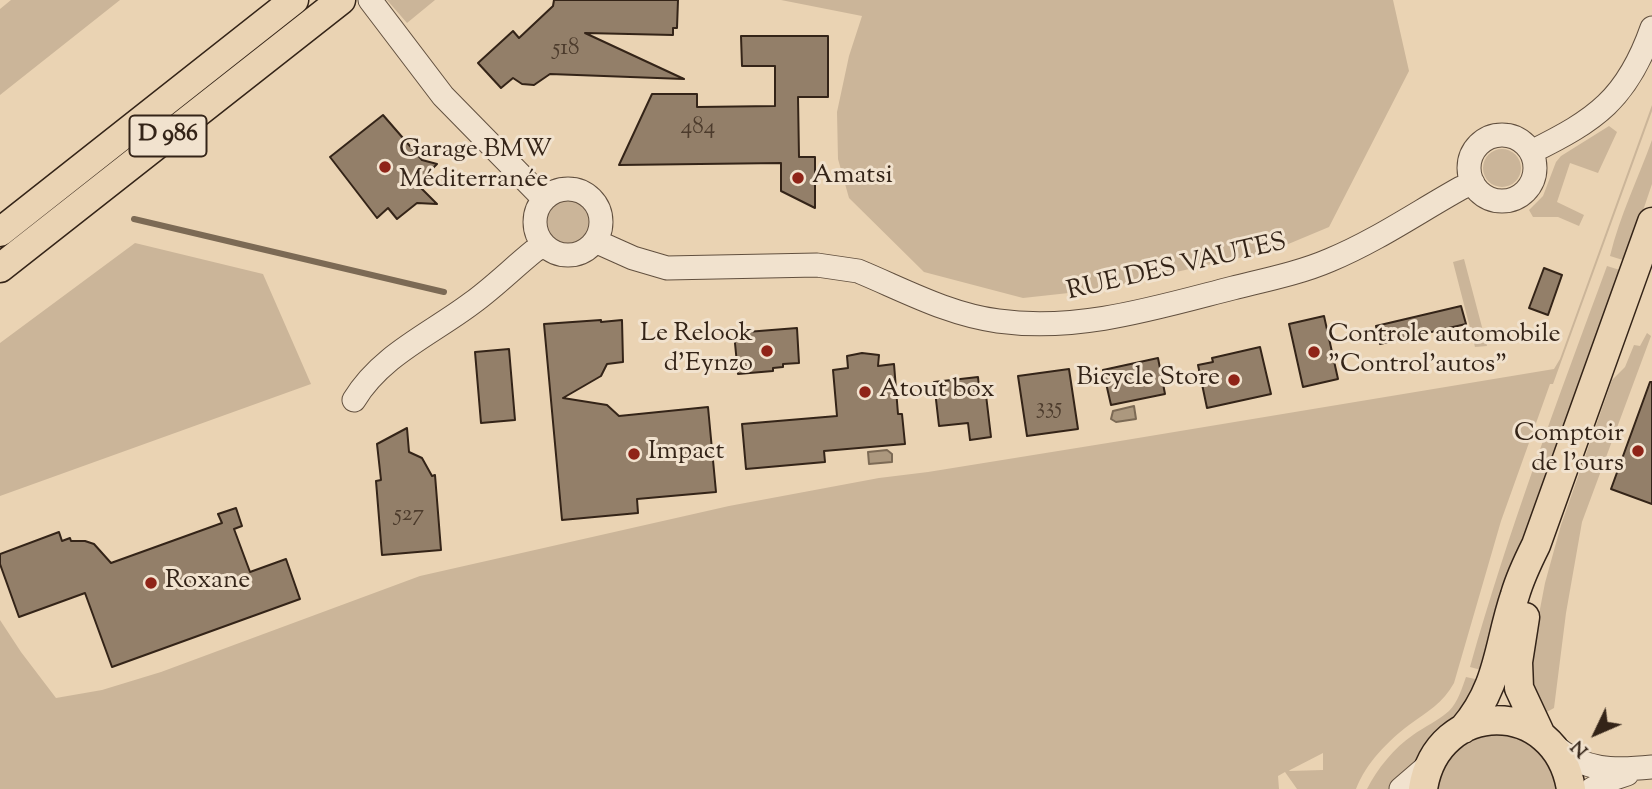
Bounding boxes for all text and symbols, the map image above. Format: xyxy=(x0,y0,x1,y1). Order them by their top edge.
house number: 518 xyxy=(552,36,580,64)
house number: 484 xyxy=(681,115,715,143)
road number: D 986 xyxy=(130,116,206,156)
place label: Garage BMW Méditerranée xyxy=(399,136,552,198)
marker: Garage BMW Méditerranée xyxy=(377,159,393,175)
place label: Amatsi xyxy=(812,162,893,194)
marker: Amatsi xyxy=(790,170,806,186)
street label: RUE DES VAUTES xyxy=(1064,229,1290,309)
place label: Le Relook d'Eynzo xyxy=(640,320,753,382)
place label: Controle automobile "Control'autos" xyxy=(1328,321,1561,382)
marker: Le Relook d'Eynzo xyxy=(759,343,775,359)
marker: Controle automobile "Control'autos" xyxy=(1306,344,1322,360)
place label: Bicycle Store xyxy=(1076,364,1220,396)
marker: Bicycle Store xyxy=(1226,372,1242,388)
place label: Atout box xyxy=(879,376,995,408)
marker: Atout box xyxy=(857,384,873,400)
house number: 335 xyxy=(1036,395,1062,423)
place label: Comptoir de l'ours xyxy=(1514,420,1624,481)
place label: Impact xyxy=(648,438,724,470)
marker: Comptoir de l'ours xyxy=(1630,443,1646,459)
marker: Impact xyxy=(626,446,642,462)
house number: 527 xyxy=(394,502,424,530)
place label: Roxane xyxy=(165,567,250,599)
marker: Roxane xyxy=(143,575,159,591)
north arrow xyxy=(1561,698,1631,768)
text: N xyxy=(1566,733,1596,763)

